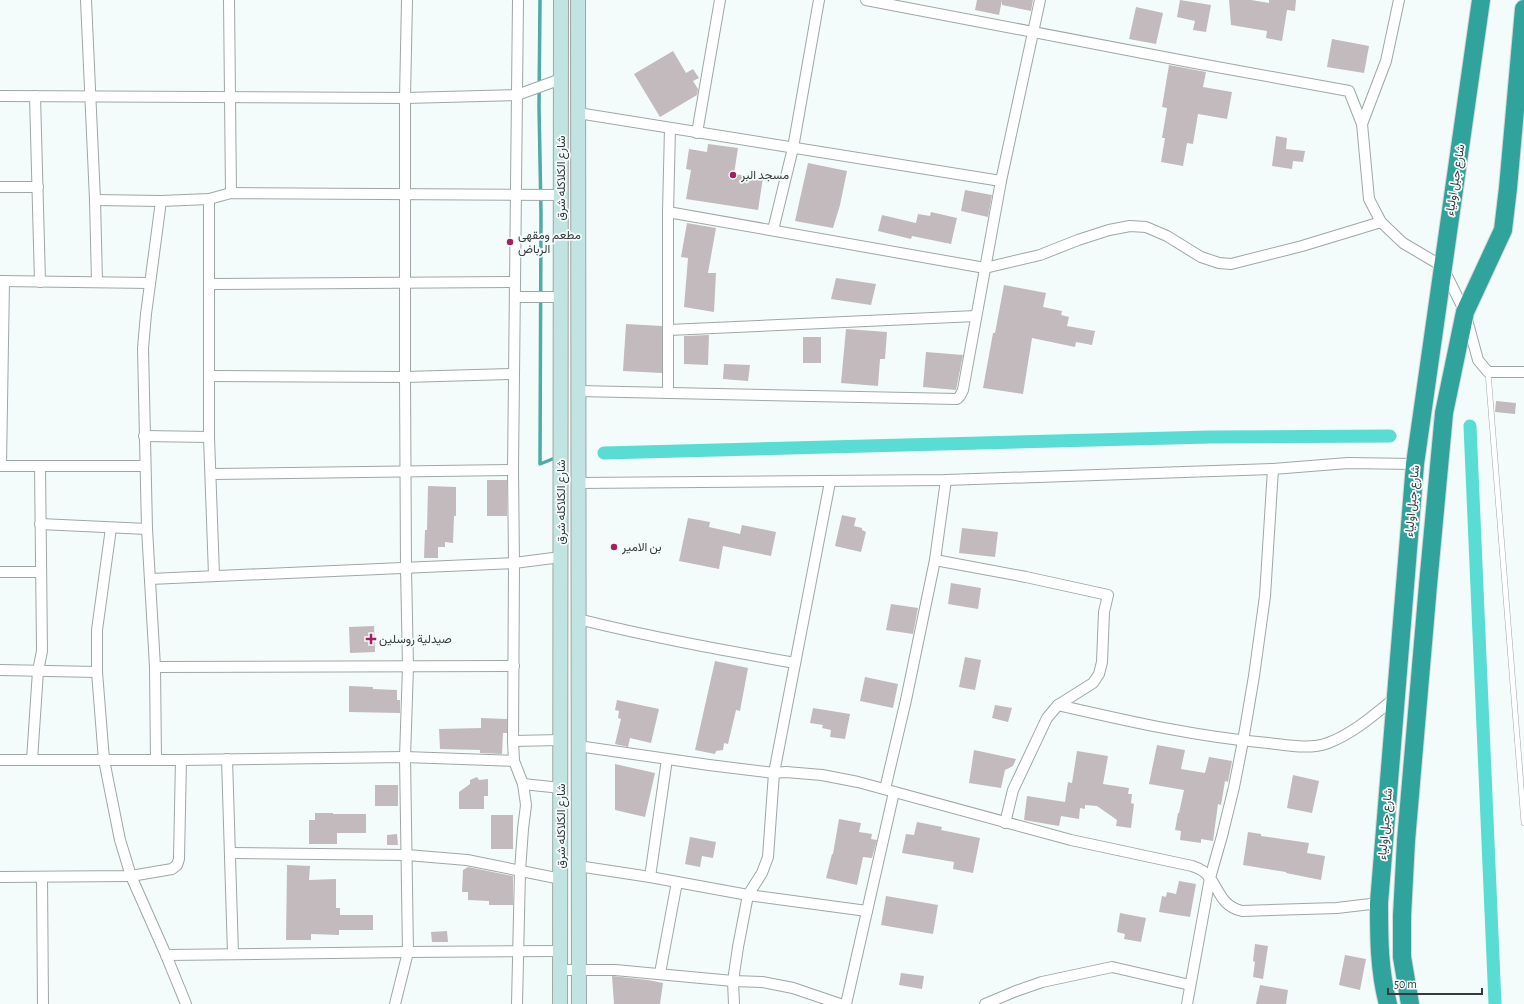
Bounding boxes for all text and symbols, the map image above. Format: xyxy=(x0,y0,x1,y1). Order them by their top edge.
street label: شارع الكلاكله شرق xyxy=(555,135,570,221)
street label: شارع جبل اولياء xyxy=(1443,143,1470,217)
place label: مسجد البر xyxy=(740,169,789,183)
marker: مسجد البر xyxy=(728,170,738,180)
place label: مطعم ومقهى الرباض xyxy=(518,229,581,257)
marker: مطعم ومقهى الرباض xyxy=(505,237,515,247)
street label: شارع الكلاكله شرق xyxy=(555,459,570,545)
street label: شارع جبل اولياء xyxy=(1403,464,1424,538)
place label: بن الامير xyxy=(621,541,662,555)
marker: بن الامير xyxy=(609,542,619,552)
place label: صيدلية روسلين xyxy=(379,633,452,647)
marker: صيدلية روسلين xyxy=(366,634,376,644)
street label: شارع الكلاكله شرق xyxy=(555,783,570,869)
street label: شارع جبل اولياء xyxy=(1376,787,1397,861)
scale bar xyxy=(1388,970,1482,996)
text: 50 m xyxy=(1394,978,1417,990)

